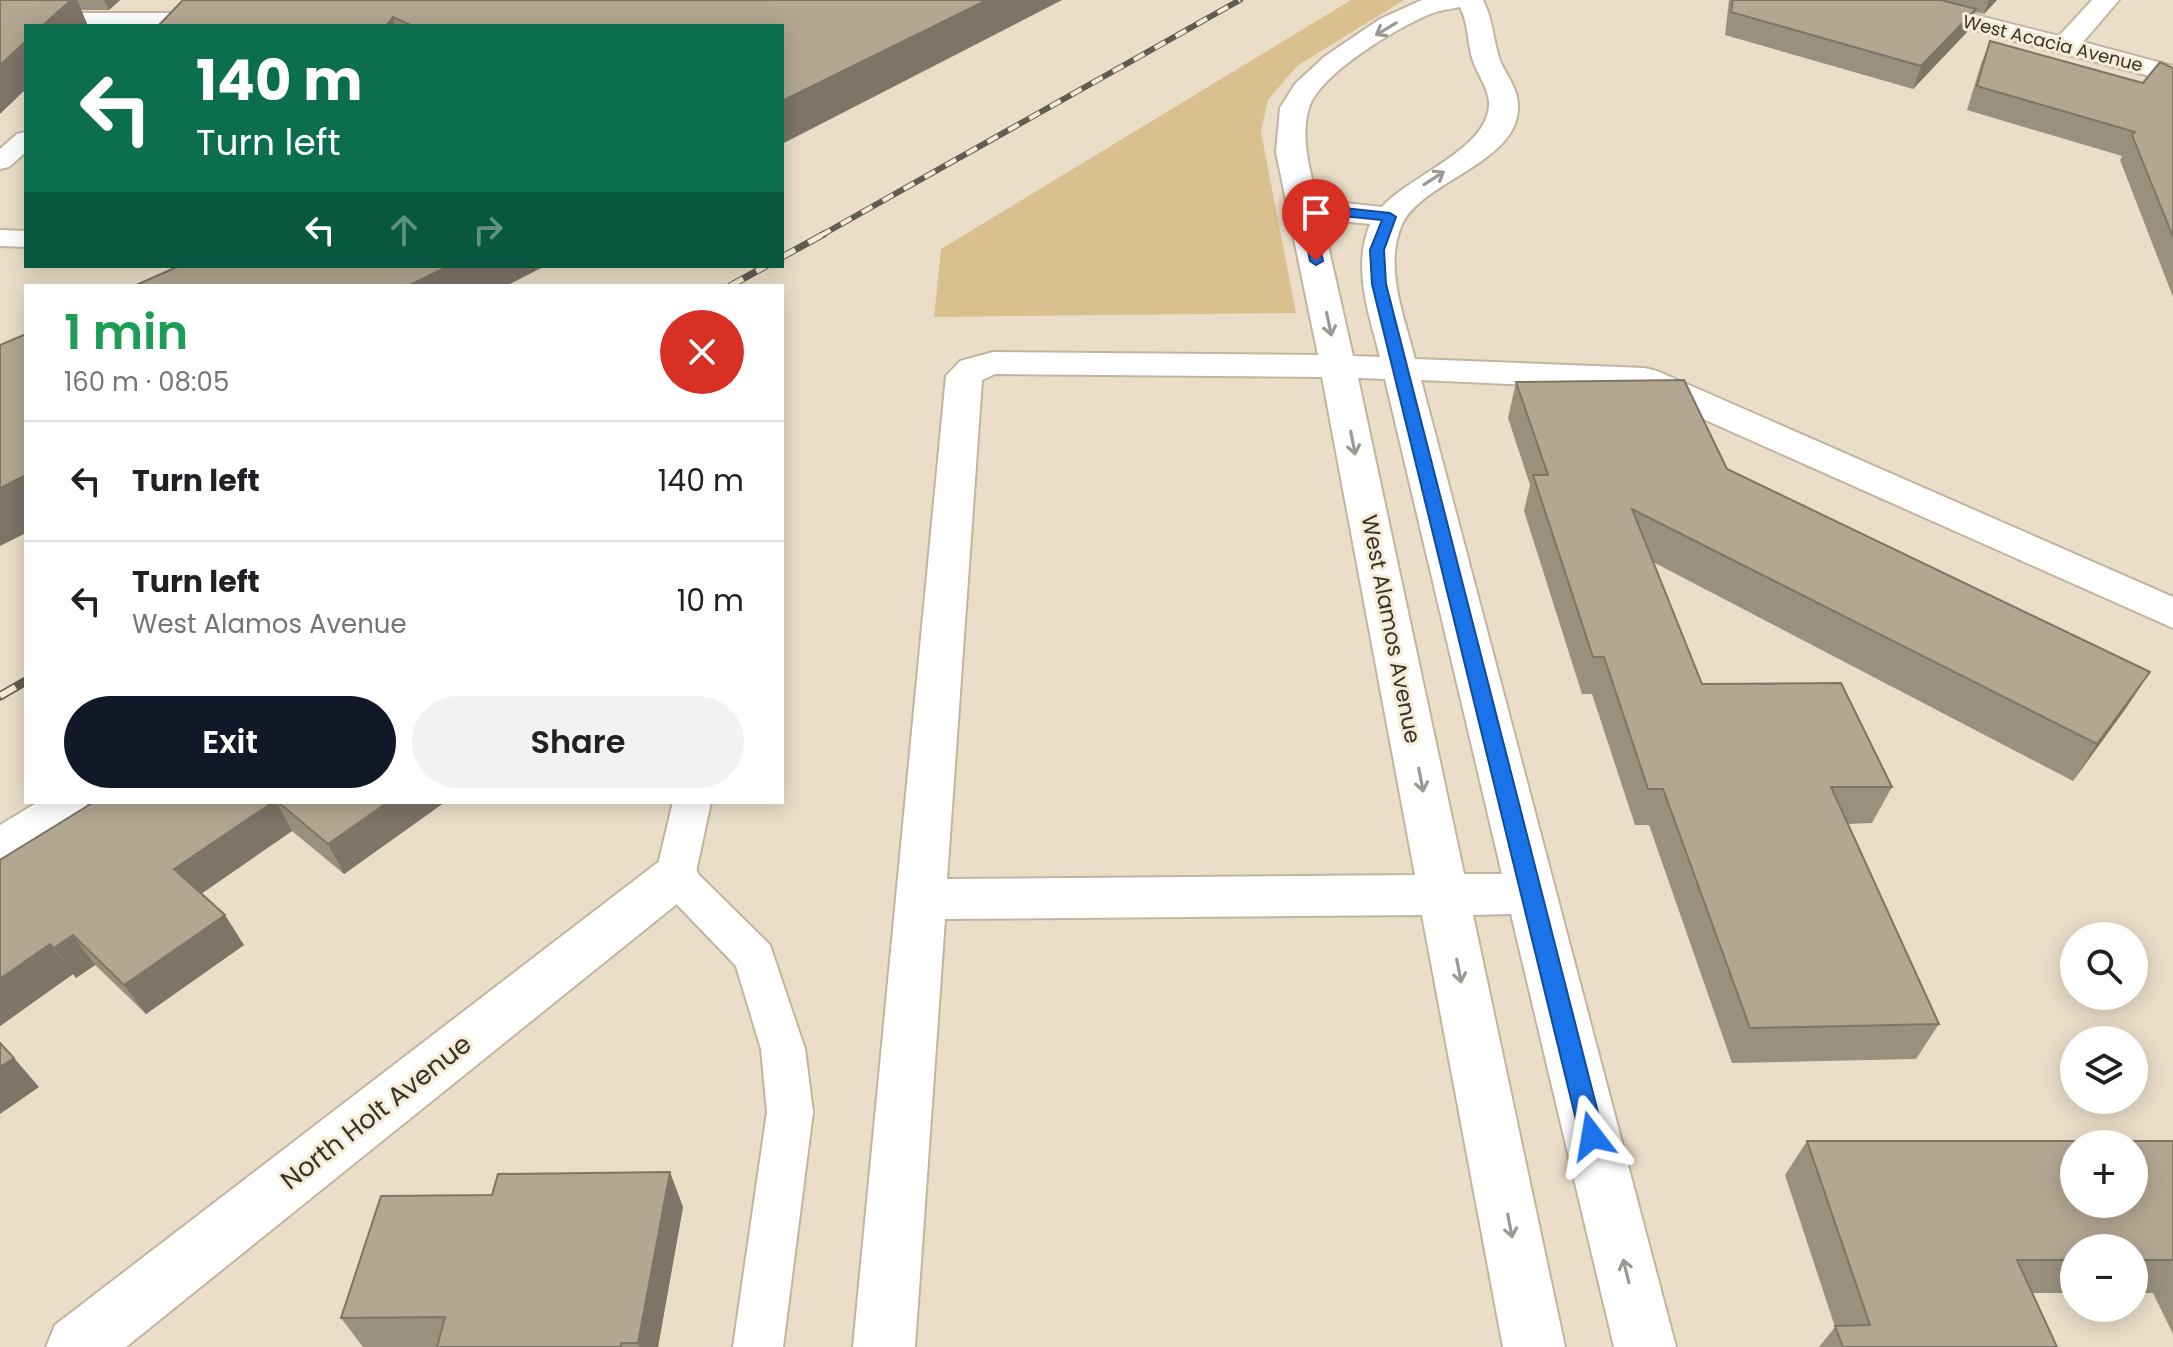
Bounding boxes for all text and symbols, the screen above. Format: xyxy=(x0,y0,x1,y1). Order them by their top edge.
street label: West Acacia Avenue xyxy=(1960,9,2146,77)
one-way arrow xyxy=(1375,22,1398,38)
text: 140 m xyxy=(196,41,363,120)
icon: left xyxy=(64,56,168,160)
text: Turn left xyxy=(196,117,341,168)
one-way arrow xyxy=(1423,169,1445,186)
pin xyxy=(1282,179,1350,261)
icon: arrive xyxy=(1294,191,1338,235)
icon: left xyxy=(298,208,342,252)
icon: ahead xyxy=(382,208,426,252)
icon: right xyxy=(466,208,510,252)
text: 1 min xyxy=(64,299,188,366)
button: close xyxy=(660,310,744,394)
one-way arrow xyxy=(1323,311,1338,337)
text: 160 m · 08:05 xyxy=(64,364,229,400)
one-way arrow xyxy=(1347,429,1362,455)
icon: left xyxy=(64,459,108,503)
text: Turn left xyxy=(132,459,260,502)
text: 140 m xyxy=(658,459,744,502)
street label: West Alamos Avenue xyxy=(1354,512,1428,746)
text: Turn left xyxy=(132,560,260,603)
icon: left xyxy=(64,579,108,623)
text: 10 m xyxy=(677,579,744,622)
text: West Alamos Avenue xyxy=(132,606,407,642)
button: Exit xyxy=(64,696,396,788)
button: Share xyxy=(412,696,744,788)
one-way arrow xyxy=(1414,767,1429,792)
map controls xyxy=(2060,922,2148,1322)
button: search xyxy=(2060,922,2148,1010)
one-way arrow xyxy=(1452,958,1467,984)
street label: North Holt Avenue xyxy=(273,1026,479,1198)
button: layers xyxy=(2060,1026,2148,1114)
position arrow xyxy=(1550,1094,1634,1178)
button: + xyxy=(2060,1130,2148,1218)
one-way arrow xyxy=(1503,1213,1518,1239)
button: − xyxy=(2060,1234,2148,1322)
one-way arrow xyxy=(1618,1259,1633,1285)

